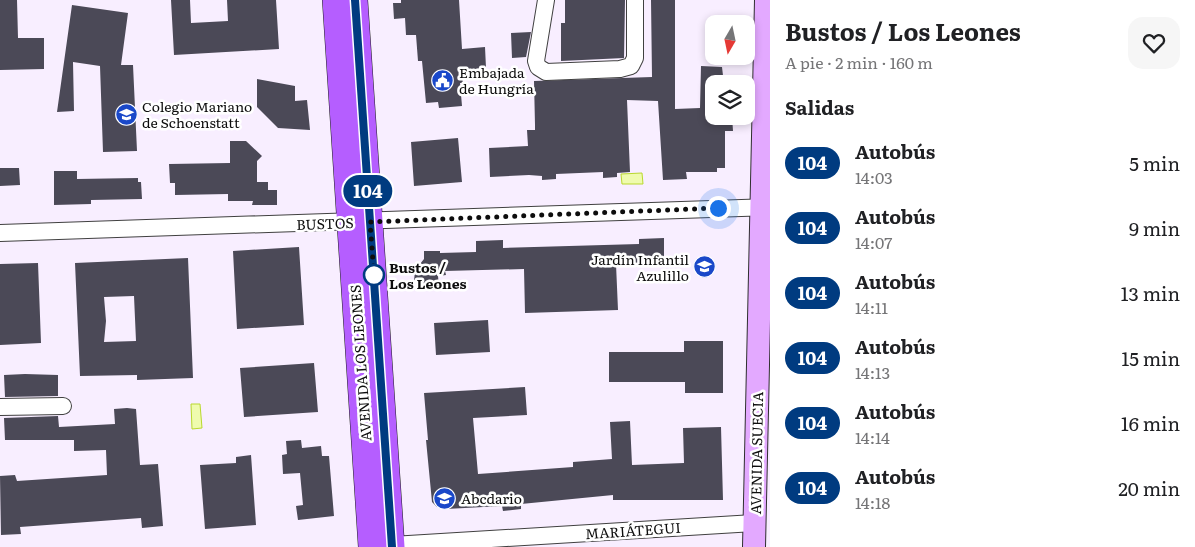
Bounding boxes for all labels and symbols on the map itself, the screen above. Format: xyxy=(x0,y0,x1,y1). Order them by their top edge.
north arrow xyxy=(705,15,755,65)
place label: Embajada de Hungría xyxy=(459,62,534,98)
public building icon: Embajada de Hungría xyxy=(431,68,455,92)
place label: Colegio Mariano de Schoenstatt xyxy=(142,96,252,132)
school or university icon: Colegio Mariano de Schoenstatt xyxy=(114,102,138,126)
line badge: 104 xyxy=(339,175,397,207)
your location xyxy=(706,196,731,221)
street label: BUSTOS xyxy=(296,212,354,234)
place label: Jardín Infantil Azulillo xyxy=(591,249,689,285)
school or university icon: Jardín Infantil Azulillo xyxy=(693,255,717,279)
place label: Bustos / Los Leones xyxy=(389,257,467,293)
marker: Bustos / Los Leones xyxy=(363,264,385,286)
street label: AVENIDA LOS LEONES xyxy=(345,284,375,442)
street label: AVENIDA SUECIA xyxy=(745,391,767,515)
school or university icon: Abcdario xyxy=(433,486,457,510)
place label: Abcdario xyxy=(461,488,522,508)
street label: MARIÁTEGUI xyxy=(584,517,682,543)

